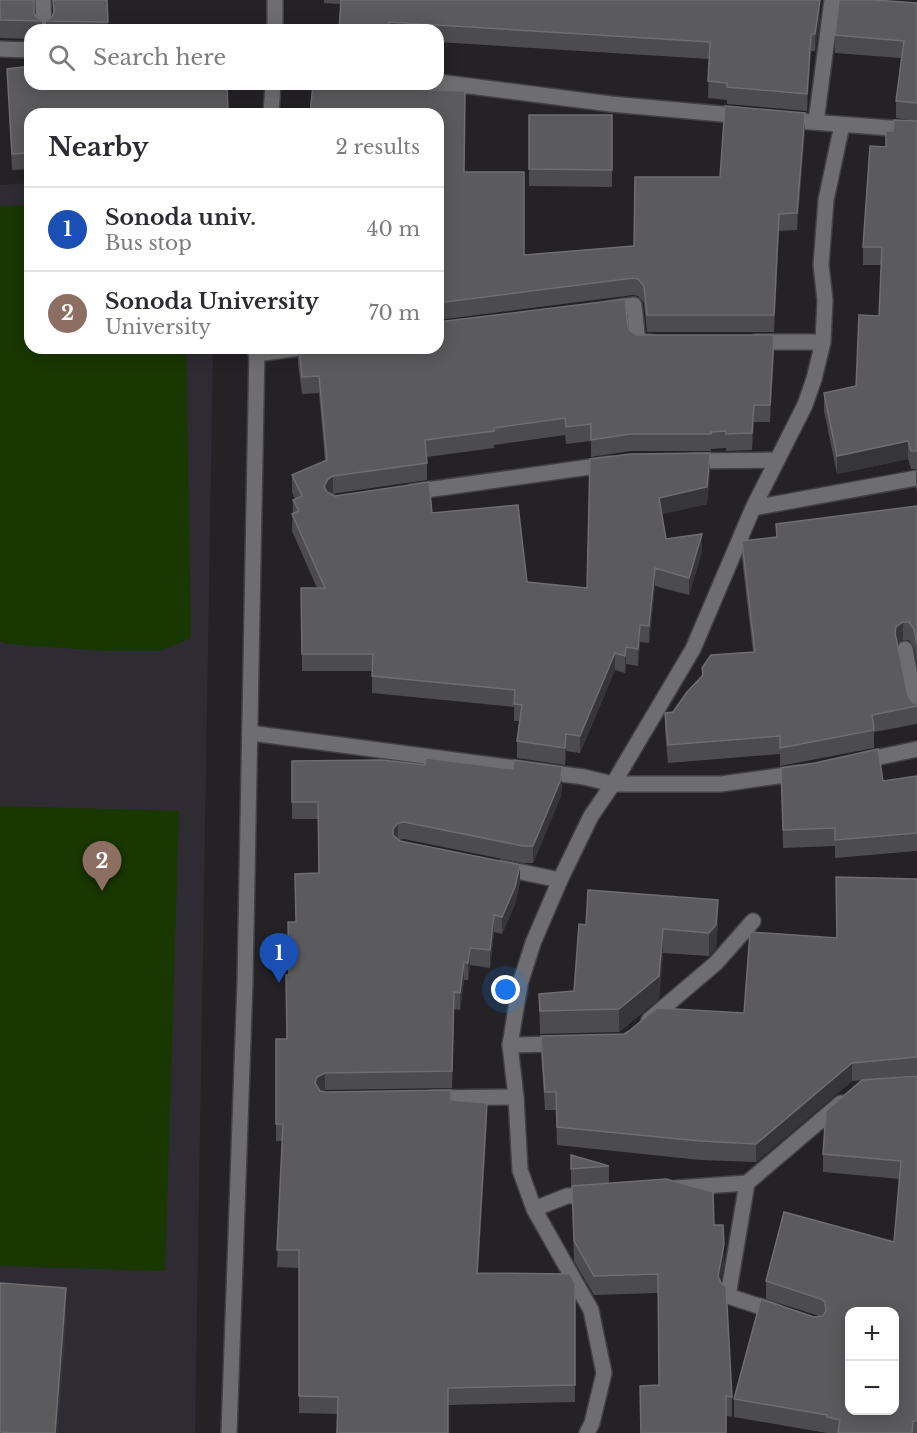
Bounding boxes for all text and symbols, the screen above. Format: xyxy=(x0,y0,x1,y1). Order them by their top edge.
search box xyxy=(24,24,444,90)
icon: search xyxy=(45,41,78,74)
text: Search here xyxy=(93,44,226,71)
text: Nearby xyxy=(48,131,149,163)
text: 2 results xyxy=(336,135,420,159)
text: Sonoda univ. xyxy=(105,204,256,231)
text: 1 xyxy=(63,217,72,241)
text: 40 m xyxy=(367,217,420,241)
text: Bus stop xyxy=(105,231,192,255)
text: Sonoda University xyxy=(105,288,319,315)
text: 2 xyxy=(61,301,74,325)
text: 70 m xyxy=(368,301,420,325)
text: University xyxy=(105,315,211,339)
pin: 2 xyxy=(82,842,122,891)
pin: 1 xyxy=(260,934,298,983)
your location xyxy=(491,975,520,1004)
map controls xyxy=(845,1307,899,1415)
button: + xyxy=(845,1307,899,1361)
button: − xyxy=(845,1361,899,1415)

